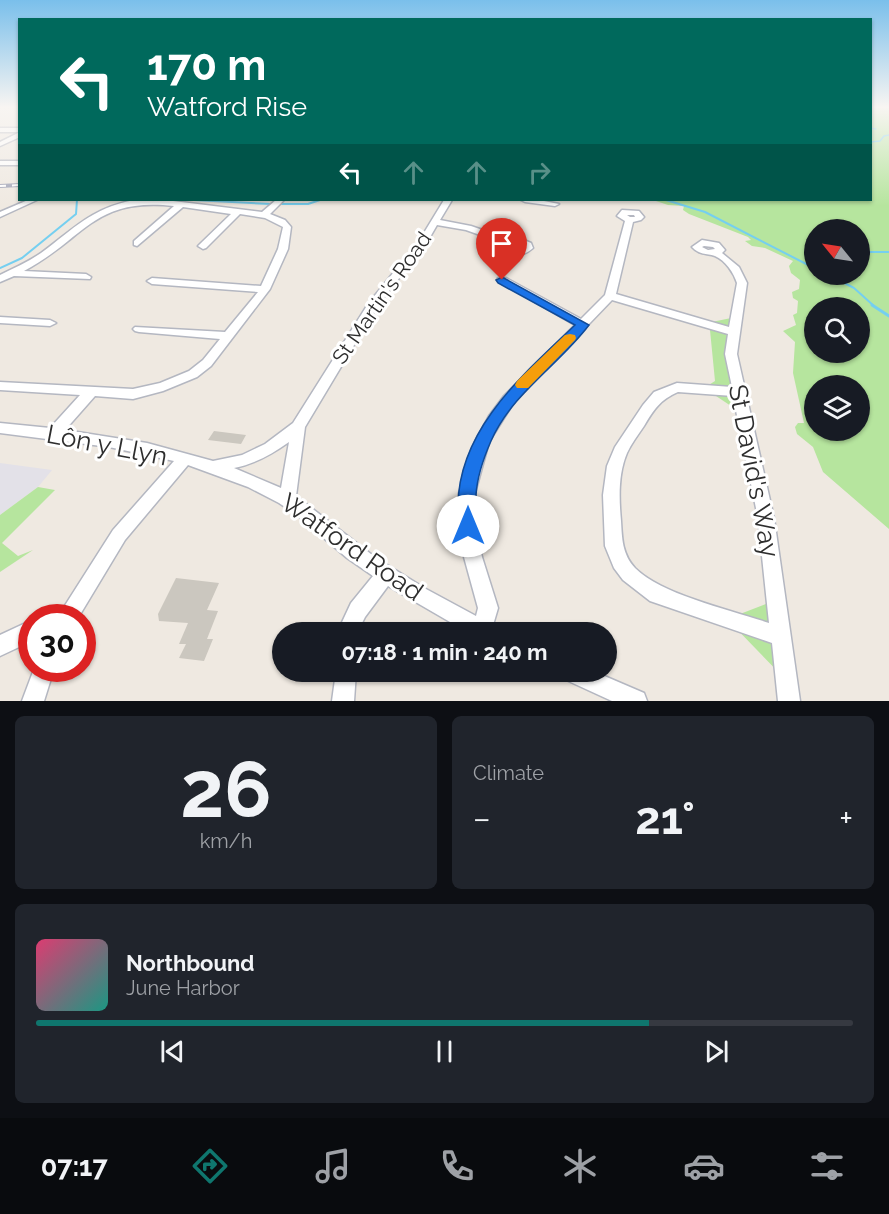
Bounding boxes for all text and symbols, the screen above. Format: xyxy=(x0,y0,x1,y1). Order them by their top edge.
text: 170 m xyxy=(147,41,266,90)
icon: left xyxy=(48,42,126,120)
text: Watford Rise xyxy=(147,91,307,122)
icon: left xyxy=(334,156,367,189)
icon: ahead xyxy=(397,156,430,189)
icon: ahead xyxy=(460,156,493,189)
icon: right xyxy=(523,156,556,189)
pin xyxy=(476,218,527,280)
north arrow xyxy=(804,219,870,285)
map controls xyxy=(804,219,870,441)
street label: St Martin's Road xyxy=(327,227,436,369)
icon: arrive xyxy=(485,227,518,260)
button: search xyxy=(804,297,870,363)
button: layers xyxy=(804,375,870,441)
street label: St David's Way xyxy=(723,382,785,560)
street label: Lôn y Llyn xyxy=(44,419,170,471)
street label: Watford Road xyxy=(275,487,429,607)
position arrow xyxy=(436,494,500,558)
speed limit sign: 30 xyxy=(18,604,96,682)
text: 07:18 · 1 min · 240 m xyxy=(341,639,548,665)
text: 26 xyxy=(180,744,272,835)
text: Climate xyxy=(473,761,544,785)
text: 21° xyxy=(635,792,695,845)
text: − xyxy=(473,799,491,838)
text: + xyxy=(839,799,853,838)
text: km/h xyxy=(200,829,252,853)
text: Northbound xyxy=(126,950,255,976)
text: June Harbor xyxy=(126,976,240,1000)
icon: previous xyxy=(156,1035,189,1068)
icon: pause xyxy=(428,1035,461,1068)
icon: next xyxy=(700,1035,733,1068)
icon: directions xyxy=(189,1145,231,1187)
icon: music xyxy=(312,1145,354,1187)
icon: phone xyxy=(436,1145,478,1187)
icon: climate xyxy=(559,1145,601,1187)
icon: car xyxy=(683,1145,725,1187)
icon: filters xyxy=(806,1145,848,1187)
text: 07:17 xyxy=(41,1151,108,1182)

